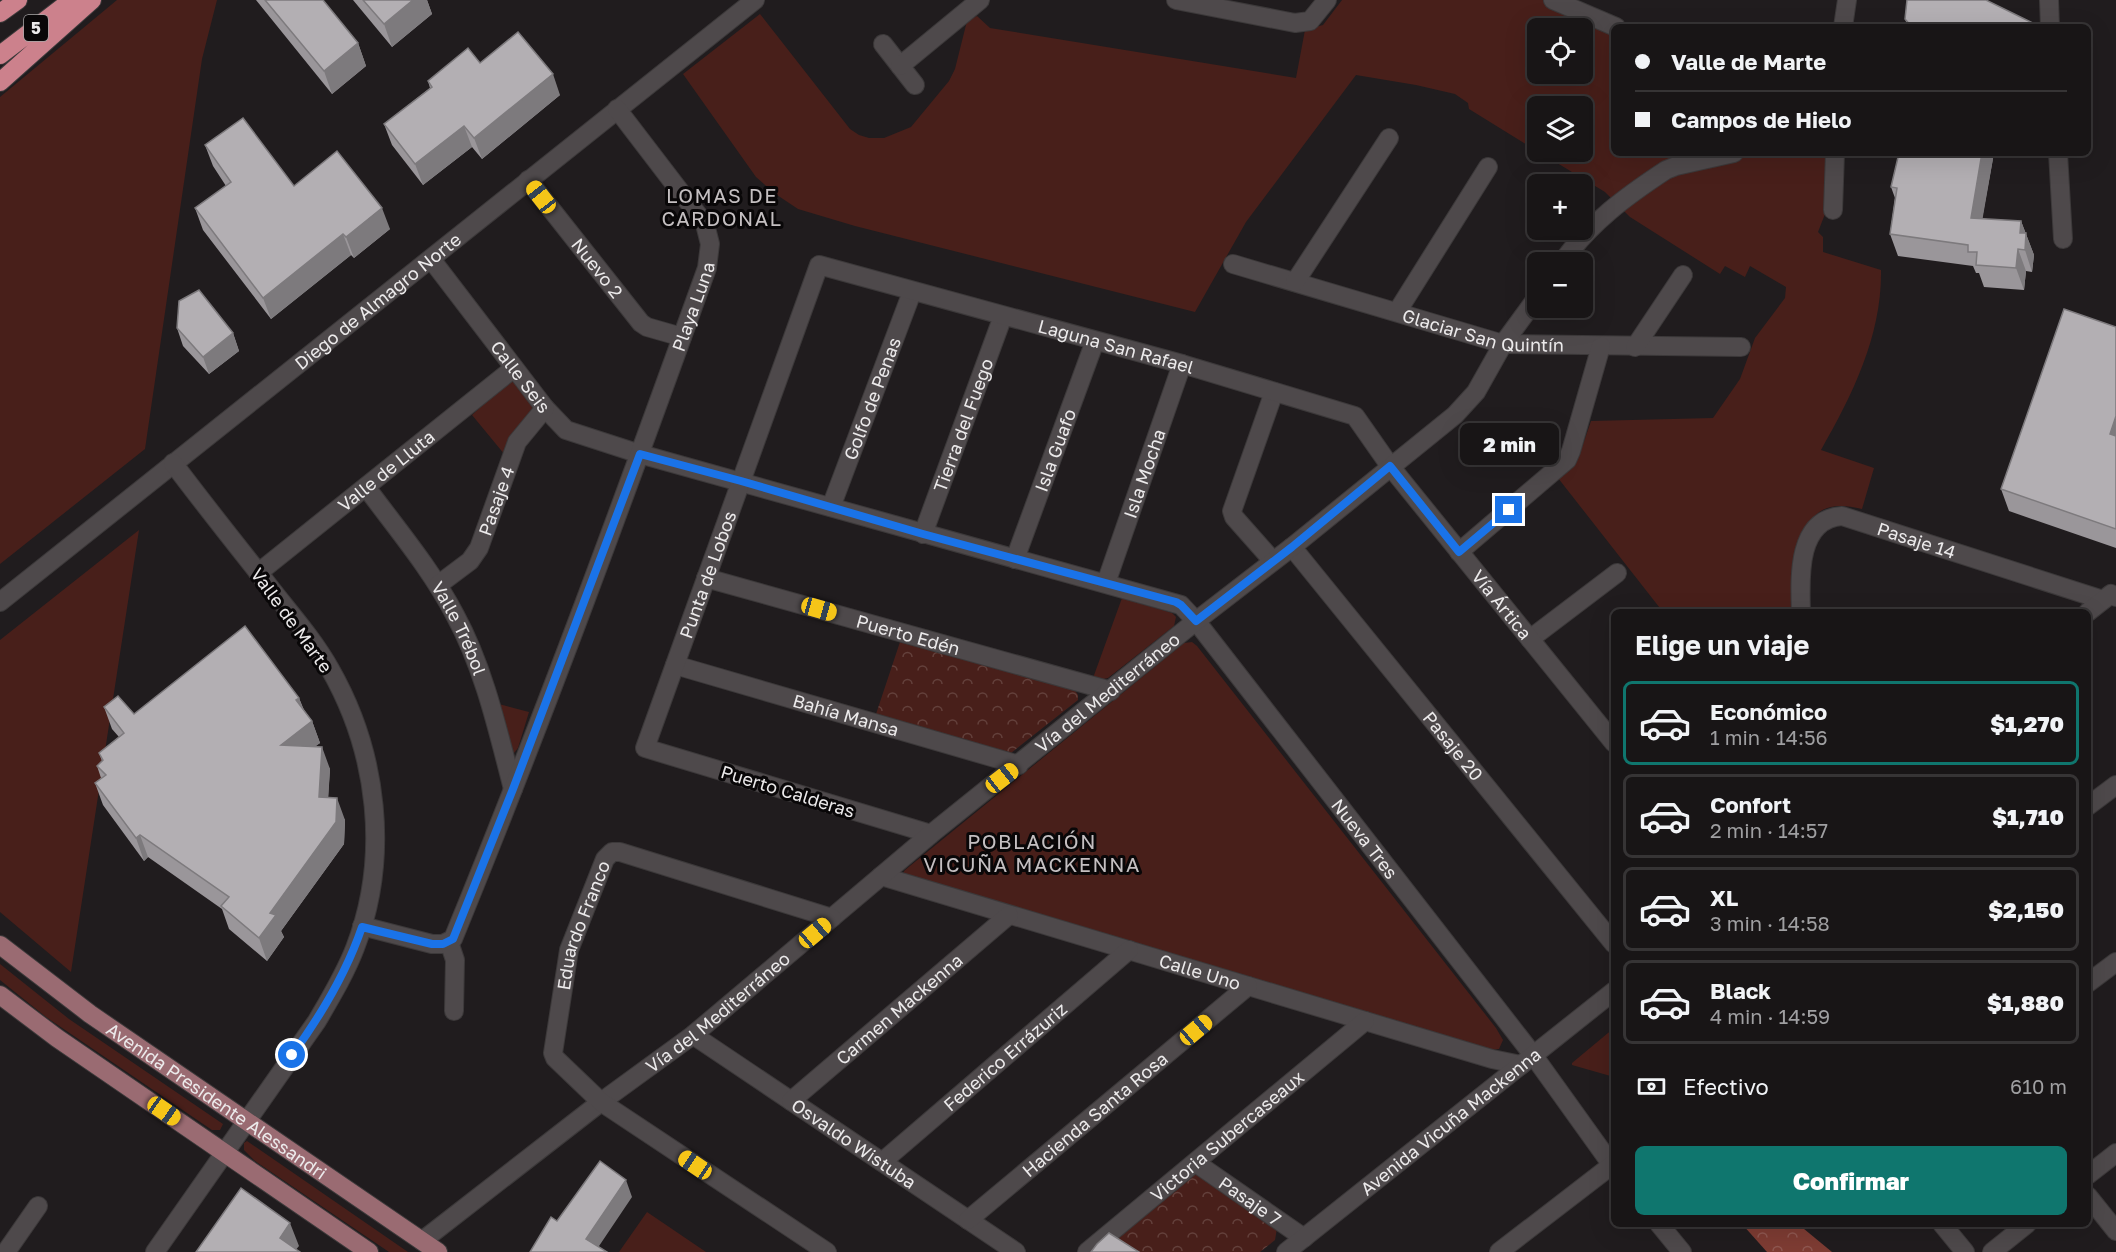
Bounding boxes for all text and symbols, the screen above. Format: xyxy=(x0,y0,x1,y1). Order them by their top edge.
road number: 5 xyxy=(24,15,48,41)
map controls xyxy=(1527,18,1593,318)
button: locate xyxy=(1527,18,1593,84)
text: Valle de Marte xyxy=(1671,48,1826,75)
button: layers xyxy=(1527,96,1593,162)
text: Campos de Hielo xyxy=(1671,106,1851,133)
button: + xyxy=(1527,174,1593,240)
car xyxy=(523,177,559,217)
district label: LOMAS DE CARDONAL xyxy=(662,183,783,230)
street label: Diego de Almagro Norte xyxy=(290,228,465,374)
street label: Nuevo 2 xyxy=(567,234,628,302)
button: − xyxy=(1527,252,1593,318)
street label: Playa Luna xyxy=(667,261,719,354)
street label: Glaciar San Quintín xyxy=(1400,304,1564,356)
street label: Laguna San Rafael xyxy=(1036,314,1197,378)
street label: Golfo de Penas xyxy=(839,334,905,463)
street label: Calle Seis xyxy=(486,336,556,417)
street label: Tierra del Fuego xyxy=(928,355,998,495)
street label: Isla Guafo xyxy=(1030,406,1080,495)
callout: 2 min xyxy=(1460,423,1558,465)
street label: Valle de Lluta xyxy=(333,425,439,516)
street label: Isla Mocha xyxy=(1118,426,1170,521)
text: 2 min xyxy=(1483,432,1536,456)
street label: Pasaje 4 xyxy=(473,463,518,538)
route end xyxy=(1495,496,1522,523)
street label: Punta de Lobos xyxy=(674,508,741,641)
street label: Pasaje 14 xyxy=(1875,517,1958,563)
street label: Valle de Marte xyxy=(247,563,337,677)
street label: Vía Ártica xyxy=(1467,565,1537,644)
street label: Valle Trébol xyxy=(427,577,491,678)
car xyxy=(799,595,839,623)
street label: Puerto Edén xyxy=(854,610,963,659)
street label: Vía del Mediterráneo xyxy=(1030,628,1184,757)
text: Elige un viaje xyxy=(1635,629,1809,661)
street label: Bahía Mansa xyxy=(790,689,901,741)
icon: car xyxy=(1638,696,1692,750)
text: Económico xyxy=(1710,698,1827,725)
street label: Pasaje 20 xyxy=(1419,707,1488,785)
text: $1,270 xyxy=(1990,710,2064,737)
text: 1 min · 14:56 xyxy=(1710,725,1828,749)
street label: Puerto Calderas xyxy=(718,760,858,822)
car xyxy=(982,760,1022,796)
icon: car xyxy=(1638,789,1692,843)
text: Confort xyxy=(1710,791,1791,818)
street label: Nueva Tres xyxy=(1327,794,1403,883)
text: $1,710 xyxy=(1992,803,2064,830)
text: 2 min · 14:57 xyxy=(1710,818,1828,842)
district label: POBLACIÓN VICUÑA MACKENNA xyxy=(923,829,1141,876)
street label: Eduardo Franco xyxy=(552,857,614,992)
icon: car xyxy=(1638,882,1692,936)
text: XL xyxy=(1710,884,1738,911)
text: $2,150 xyxy=(1988,896,2064,923)
text: 3 min · 14:58 xyxy=(1710,911,1830,935)
car xyxy=(795,915,835,951)
street label: Vía del Mediterráneo xyxy=(641,947,794,1077)
street label: Carmen Mackenna xyxy=(831,949,967,1069)
street label: Calle Uno xyxy=(1157,949,1243,994)
icon: car xyxy=(1638,975,1692,1029)
text: Black xyxy=(1710,977,1771,1004)
text: $1,880 xyxy=(1987,989,2064,1016)
street label: Federico Errázuriz xyxy=(939,997,1071,1116)
text: 4 min · 14:59 xyxy=(1710,1004,1830,1028)
car xyxy=(1176,1012,1216,1048)
street label: Avenida Presidente Alessandri xyxy=(102,1018,331,1184)
route start xyxy=(278,1041,305,1068)
street label: Avenida Vicuña Mackenna xyxy=(1356,1043,1545,1200)
street label: Hacienda Santa Rosa xyxy=(1017,1047,1172,1181)
street label: Victoria Subercaseaux xyxy=(1146,1065,1308,1206)
icon: cash xyxy=(1635,1070,1668,1103)
text: Efectivo xyxy=(1683,1073,1769,1100)
text: 610 m xyxy=(2010,1074,2067,1098)
car xyxy=(144,1093,184,1129)
street label: Osvaldo Wistuba xyxy=(787,1093,921,1193)
button: Confirmar xyxy=(1635,1146,2067,1215)
car xyxy=(675,1147,715,1183)
street label: Pasaje 7 xyxy=(1215,1171,1286,1230)

